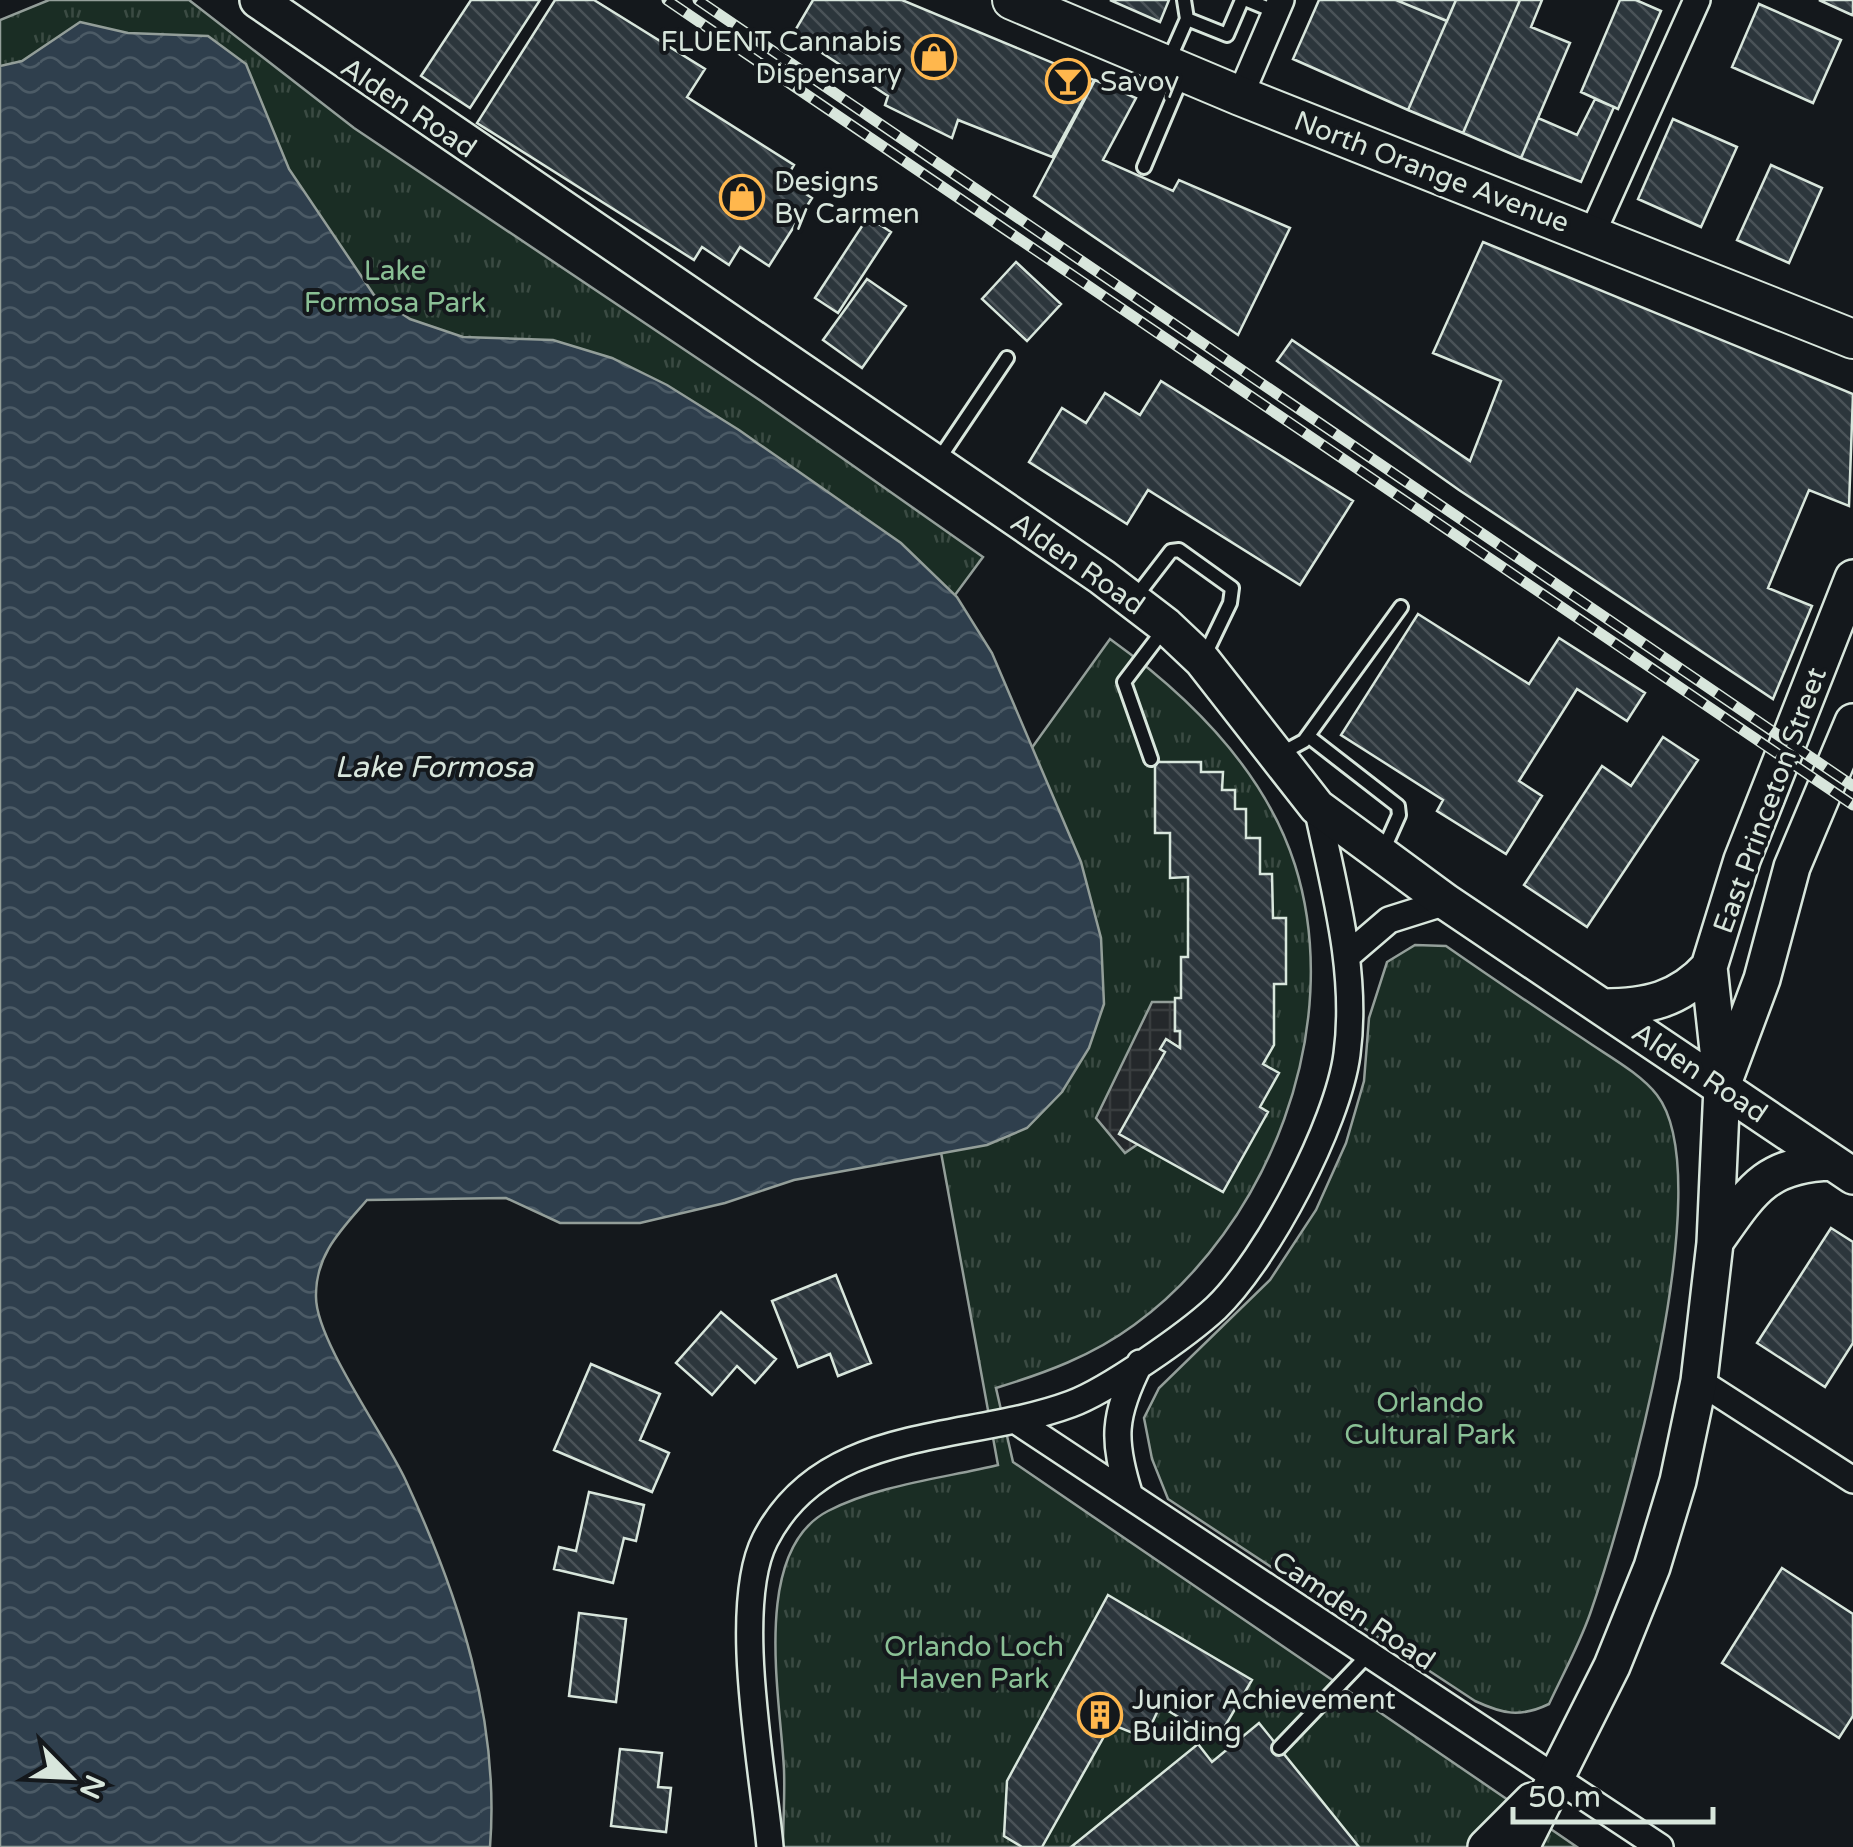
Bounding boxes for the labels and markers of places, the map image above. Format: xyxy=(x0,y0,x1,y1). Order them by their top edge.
place label: FLUENT Cannabis Dispensary xyxy=(660,25,902,91)
shop icon: FLUENT Cannabis Dispensary xyxy=(911,34,957,80)
bar icon: Savoy xyxy=(1045,58,1091,104)
place label: Savoy xyxy=(1100,65,1179,99)
place label: Designs By Carmen xyxy=(774,165,920,231)
shop icon: Designs By Carmen xyxy=(719,174,765,220)
place label: Junior Achievement Building xyxy=(1132,1683,1396,1749)
building icon: Junior Achievement Building xyxy=(1077,1692,1123,1738)

